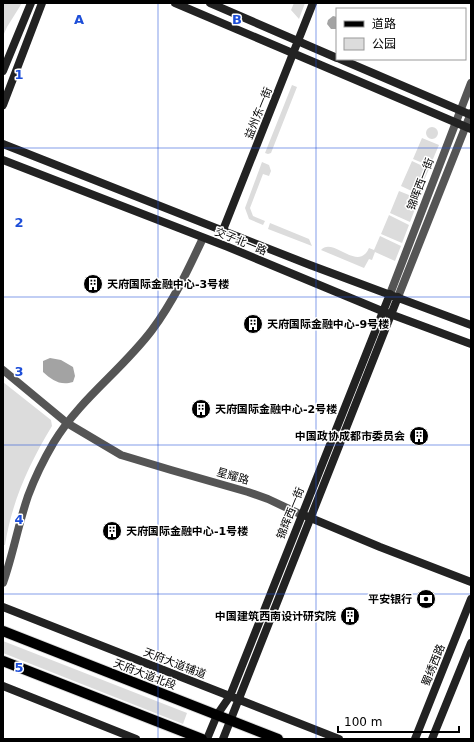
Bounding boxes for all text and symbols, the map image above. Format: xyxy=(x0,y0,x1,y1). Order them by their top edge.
legend xyxy=(336,8,466,60)
text: A xyxy=(74,12,84,27)
text: B xyxy=(232,12,242,27)
text: 道路 xyxy=(372,17,396,31)
text: 公园 xyxy=(372,37,396,51)
text: 1 xyxy=(14,67,24,82)
street label: 益州东一街 xyxy=(242,85,275,141)
street label: 锦晖西一街 xyxy=(405,156,436,212)
text: 2 xyxy=(14,215,24,230)
street label: 交子北一路 xyxy=(213,225,269,258)
building icon: 天府国际金融中心-3号楼 xyxy=(82,273,104,295)
place label: 天府国际金融中心-3号楼 xyxy=(107,278,229,291)
building icon: 天府国际金融中心-9号楼 xyxy=(242,313,264,335)
place label: 天府国际金融中心-9号楼 xyxy=(267,318,389,331)
text: 3 xyxy=(14,364,24,379)
building icon: 天府国际金融中心-2号楼 xyxy=(190,398,212,420)
place label: 天府国际金融中心-2号楼 xyxy=(215,403,337,416)
building icon: 中国政协成都市委员会 xyxy=(408,425,430,447)
place label: 中国政协成都市委员会 xyxy=(295,430,405,443)
street label: 星耀路 xyxy=(215,466,251,487)
street label: 锦辉西一街 xyxy=(274,485,307,541)
text: 4 xyxy=(14,512,24,527)
building icon: 天府国际金融中心-1号楼 xyxy=(101,520,123,542)
place label: 天府国际金融中心-1号楼 xyxy=(126,525,248,538)
bank icon: 平安银行 xyxy=(415,588,437,610)
place label: 平安银行 xyxy=(368,593,412,606)
building icon: 中国建筑西南设计研究院 xyxy=(339,605,361,627)
place label: 中国建筑西南设计研究院 xyxy=(215,610,336,623)
street label: 蜀绣西路 xyxy=(419,642,448,688)
street label: 天府大道辅道 xyxy=(142,646,208,681)
street label: 天府大道北段 xyxy=(112,657,178,692)
text: 5 xyxy=(14,660,24,675)
scale bar xyxy=(338,708,459,734)
text: 100 m xyxy=(344,715,382,729)

